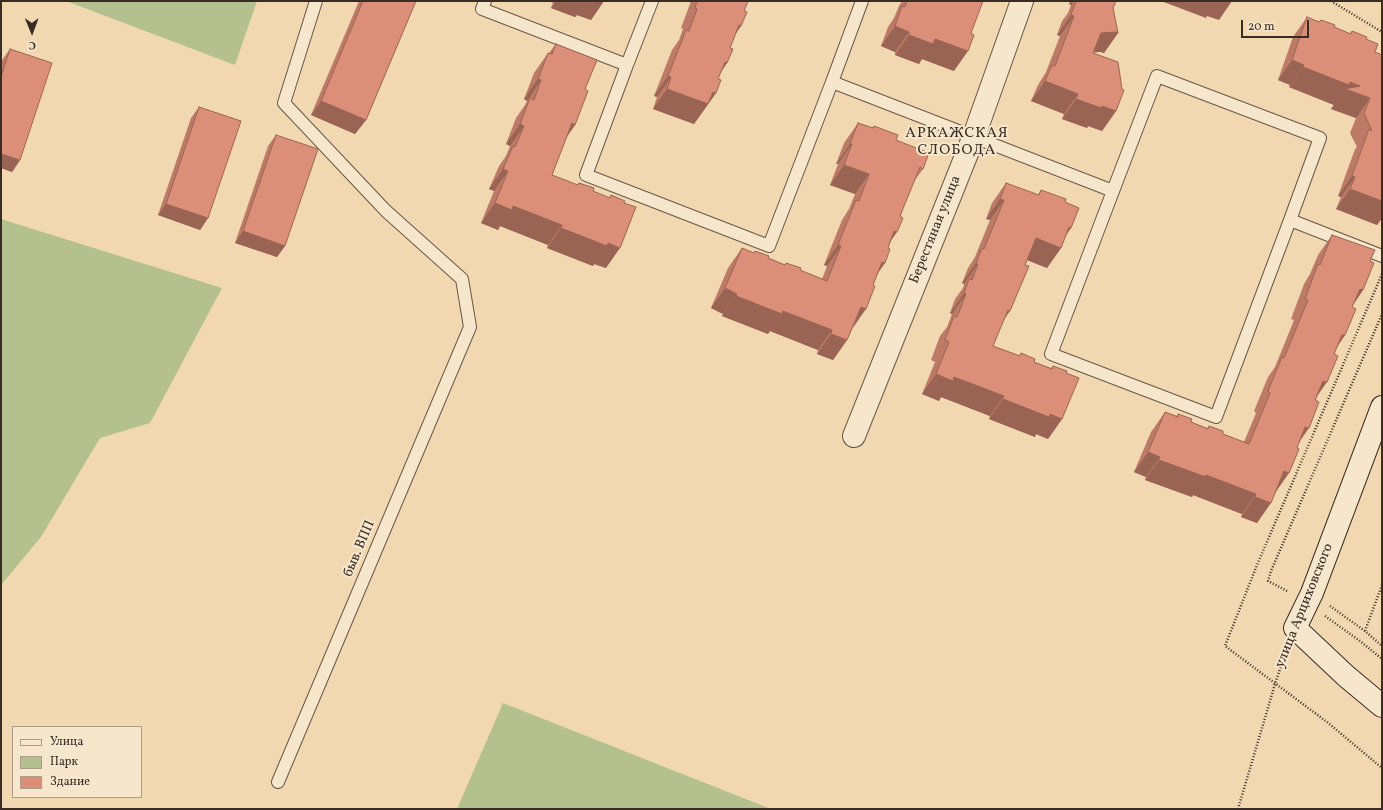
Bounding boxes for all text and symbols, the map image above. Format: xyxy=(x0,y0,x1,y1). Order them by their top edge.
north arrow xyxy=(12,12,52,52)
scale bar xyxy=(1243,12,1311,38)
text: 20 m xyxy=(1248,19,1275,35)
text: С xyxy=(29,37,36,52)
district label: АРКАЖСКАЯ СЛОБОДА xyxy=(905,125,1009,160)
street label: Берестяная улица xyxy=(907,173,965,287)
street label: быв. ВПП xyxy=(341,518,379,580)
street label: улица Арциховского xyxy=(1272,541,1338,671)
legend xyxy=(12,726,142,798)
text: Улица xyxy=(50,734,83,750)
text: Парк xyxy=(50,754,78,770)
text: Здание xyxy=(50,774,90,790)

